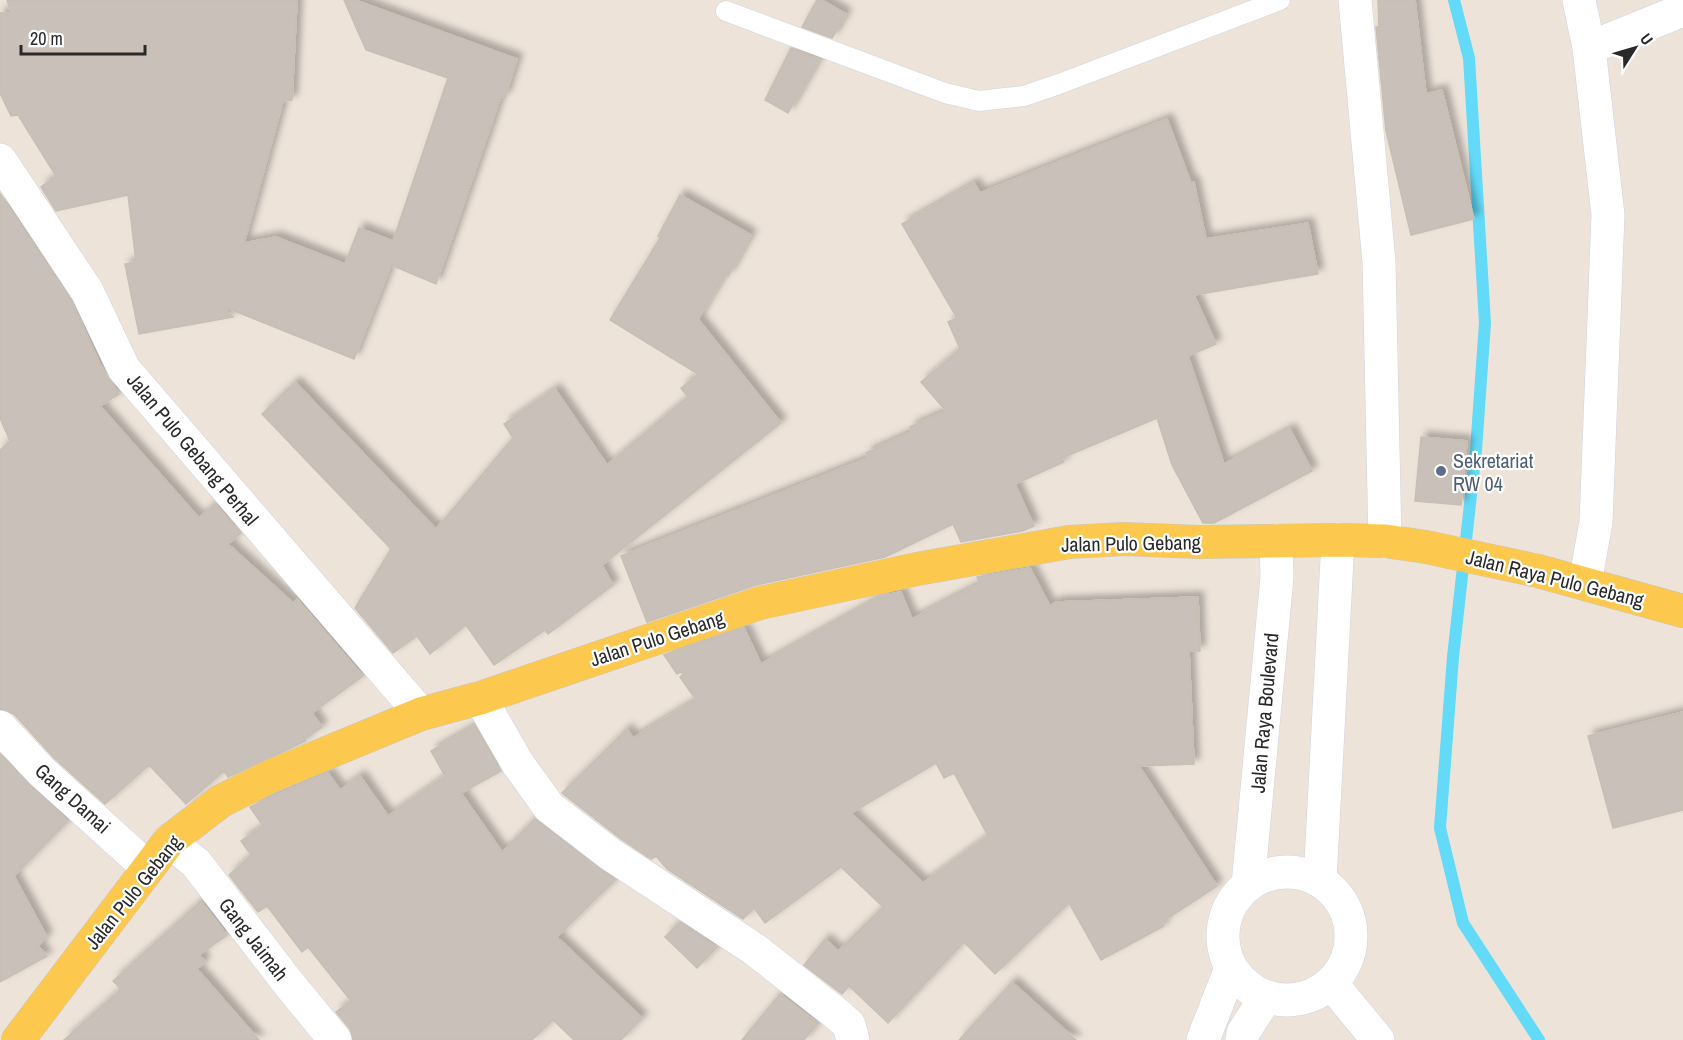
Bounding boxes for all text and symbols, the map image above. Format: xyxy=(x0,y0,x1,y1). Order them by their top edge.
scale bar xyxy=(21,18,146,56)
north arrow xyxy=(1605,18,1665,78)
text: 20 m xyxy=(30,26,63,51)
text: U xyxy=(1635,29,1659,49)
street label: Jalan Pulo Gebang Perhal xyxy=(121,367,265,531)
place label: Sekretariat RW 04 xyxy=(1453,447,1534,497)
marker: Sekretariat RW 04 xyxy=(1434,464,1448,478)
street label: Jalan Pulo Gebang xyxy=(1061,528,1201,558)
street label: Jalan Raya Pulo Gebang xyxy=(1463,543,1647,613)
street label: Jalan Pulo Gebang xyxy=(586,604,728,672)
street label: Jalan Raya Boulevard xyxy=(1244,632,1284,794)
street label: Gang Damai xyxy=(29,757,117,839)
street label: Jalan Pulo Gebang xyxy=(79,829,187,955)
street label: Gang Jaimah xyxy=(213,892,295,986)

